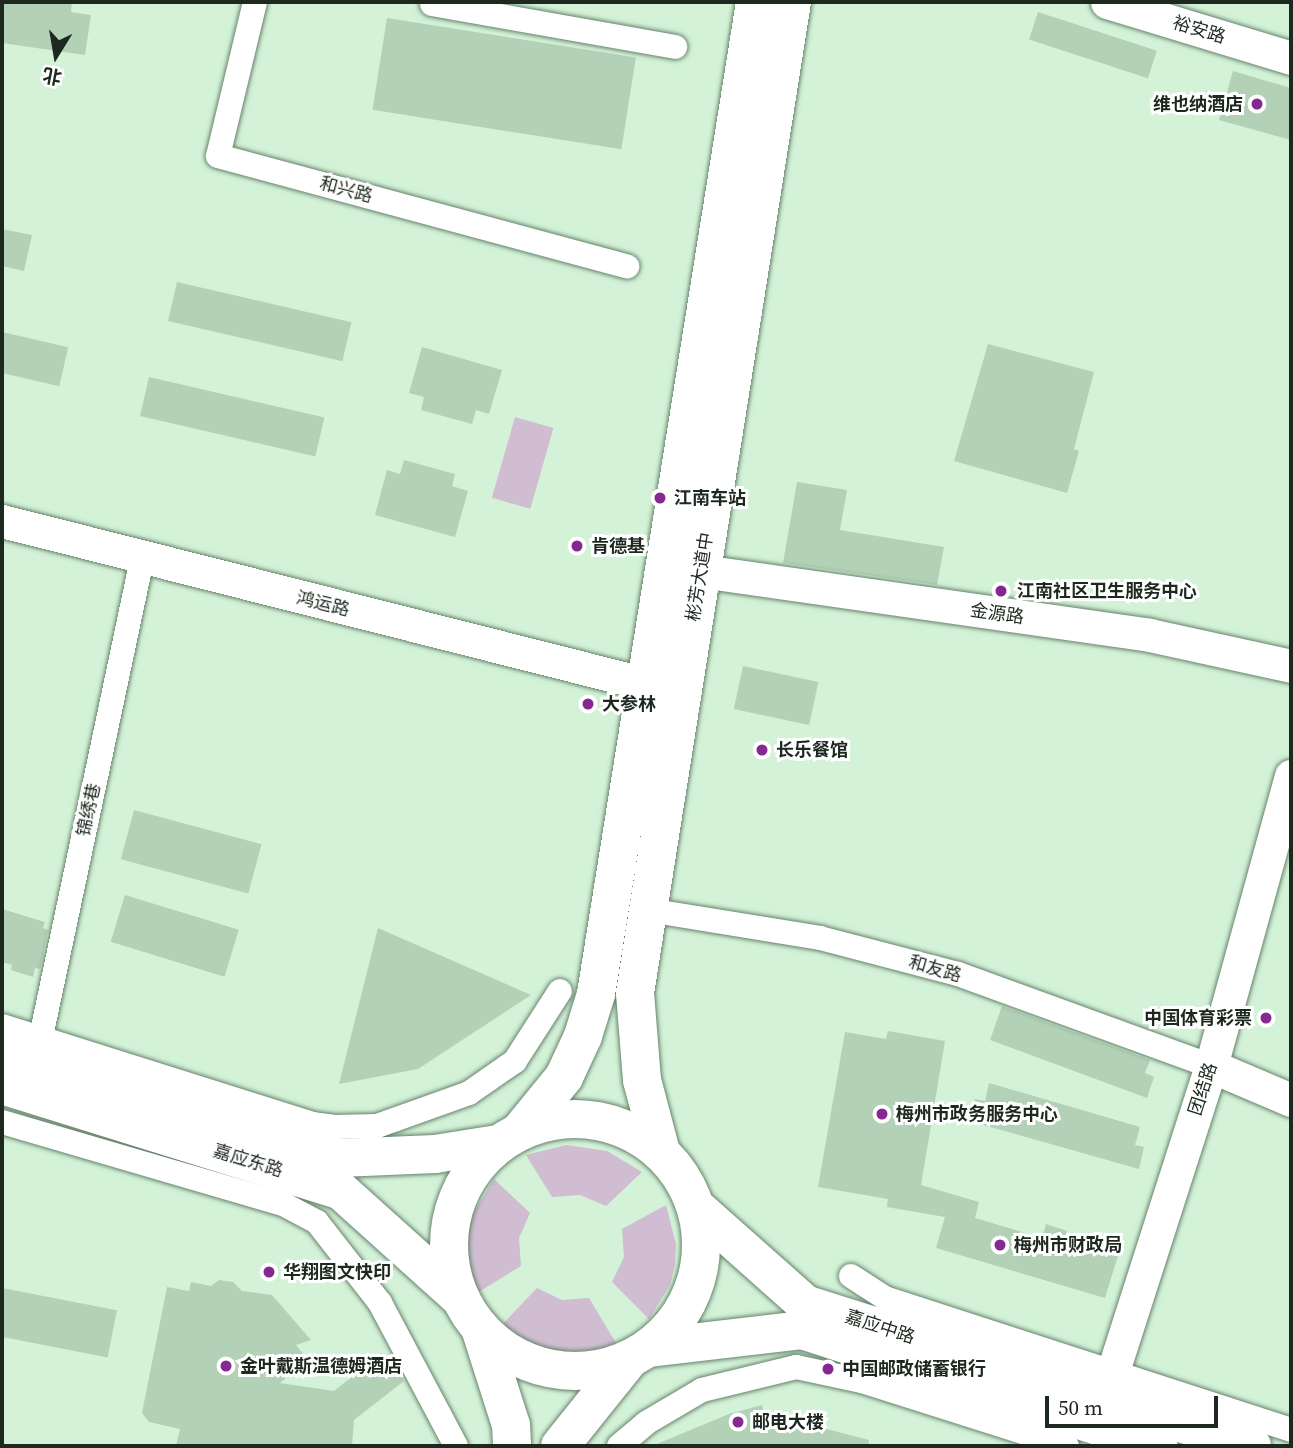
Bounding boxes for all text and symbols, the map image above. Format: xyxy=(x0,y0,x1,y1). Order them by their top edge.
street label: 裕安路 xyxy=(1170,12,1228,48)
north arrow xyxy=(21,21,91,91)
text: 北 xyxy=(40,62,64,91)
place label: 维也纳酒店 xyxy=(1153,93,1243,115)
marker: 维也纳酒店 xyxy=(1249,96,1265,112)
street label: 和兴路 xyxy=(317,173,375,207)
place label: 江南车站 xyxy=(674,487,746,509)
marker: 江南车站 xyxy=(652,490,668,506)
street label: 彬芳大道中 xyxy=(682,531,718,623)
place label: 肯德基 xyxy=(591,535,645,557)
marker: 肯德基 xyxy=(569,538,585,554)
place label: 江南社区卫生服务中心 xyxy=(1017,580,1197,602)
marker: 江南社区卫生服务中心 xyxy=(991,581,1011,601)
street label: 鸿运路 xyxy=(294,587,352,621)
street label: 金源路 xyxy=(969,600,1025,628)
place label: 大参林 xyxy=(602,693,656,715)
marker: 大参林 xyxy=(580,696,596,712)
place label: 长乐餐馆 xyxy=(776,739,848,761)
marker: 长乐餐馆 xyxy=(754,742,770,758)
street label: 锦绣巷 xyxy=(73,781,105,839)
street label: 和友路 xyxy=(906,951,964,987)
place label: 中国体育彩票 xyxy=(1144,1007,1252,1029)
marker: 中国体育彩票 xyxy=(1258,1010,1274,1026)
street label: 团结路 xyxy=(1184,1060,1222,1118)
place label: 梅州市政务服务中心 xyxy=(896,1103,1058,1125)
marker: 梅州市政务服务中心 xyxy=(874,1106,890,1122)
street label: 嘉应东路 xyxy=(210,1140,286,1182)
place label: 梅州市财政局 xyxy=(1014,1234,1122,1256)
marker: 梅州市财政局 xyxy=(992,1237,1008,1253)
place label: 华翔图文快印 xyxy=(283,1261,391,1283)
marker: 华翔图文快印 xyxy=(261,1264,277,1280)
street label: 嘉应中路 xyxy=(842,1306,918,1348)
place label: 金叶戴斯温德姆酒店 xyxy=(240,1355,402,1377)
marker: 金叶戴斯温德姆酒店 xyxy=(218,1358,234,1374)
place label: 中国邮政储蓄银行 xyxy=(842,1358,986,1380)
marker: 中国邮政储蓄银行 xyxy=(820,1361,836,1377)
scale bar xyxy=(1048,1382,1221,1426)
text: 50 m xyxy=(1058,1393,1103,1422)
place label: 邮电大楼 xyxy=(752,1411,824,1433)
marker: 邮电大楼 xyxy=(730,1414,746,1430)

